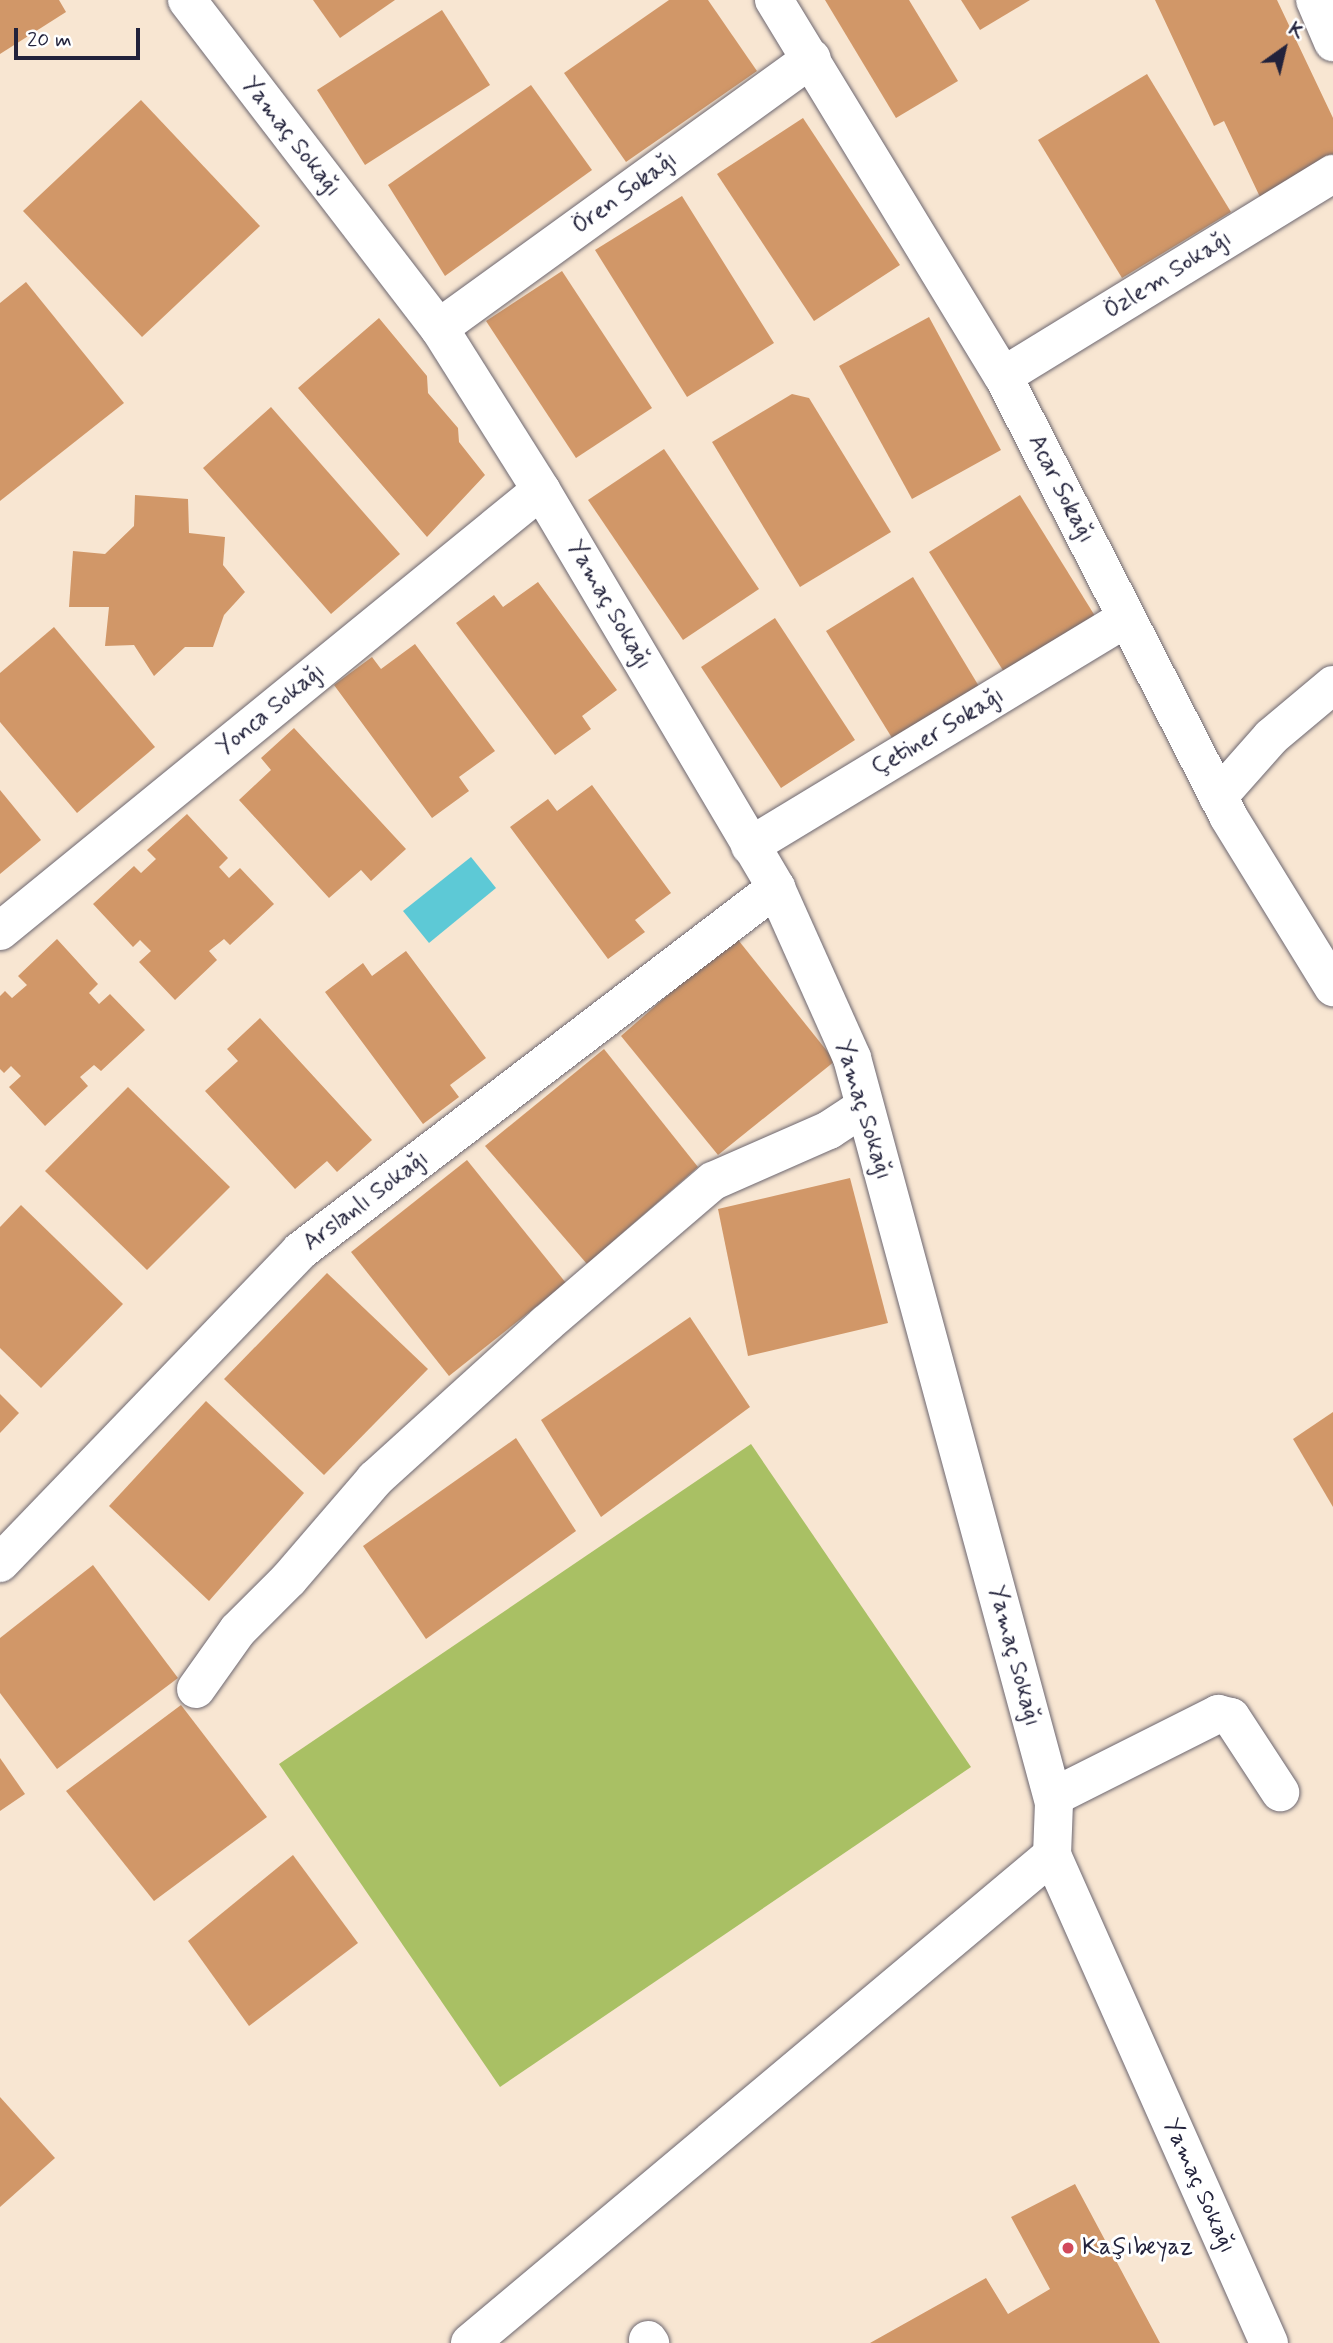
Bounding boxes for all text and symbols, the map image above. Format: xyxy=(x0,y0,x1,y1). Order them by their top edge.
scale bar xyxy=(18,14,144,58)
north arrow xyxy=(1249,14,1319,84)
text: K xyxy=(1283,17,1309,45)
text: 20 m xyxy=(27,26,72,54)
street label: Yamaç Sokağı xyxy=(235,71,347,203)
street label: Ören Sokağı xyxy=(567,146,683,240)
street label: Özlem Sokağı xyxy=(1100,225,1236,325)
street label: Acar Sokağı xyxy=(1021,429,1101,549)
street label: Yamaç Sokağı xyxy=(560,535,658,675)
street label: Yonca Sokağı xyxy=(211,657,331,763)
street label: Çetiner Sokağı xyxy=(867,681,1009,783)
street label: Yamaç Sokağı xyxy=(828,1037,898,1183)
street label: Arslanlı Sokağı xyxy=(298,1144,434,1258)
street label: Yamaç Sokağı xyxy=(981,1582,1047,1730)
street label: Yamaç Sokağı xyxy=(1156,2114,1242,2258)
place label: Kaşıbeyaz xyxy=(1082,2234,1193,2262)
marker: Kaşıbeyaz xyxy=(1060,2240,1076,2256)

